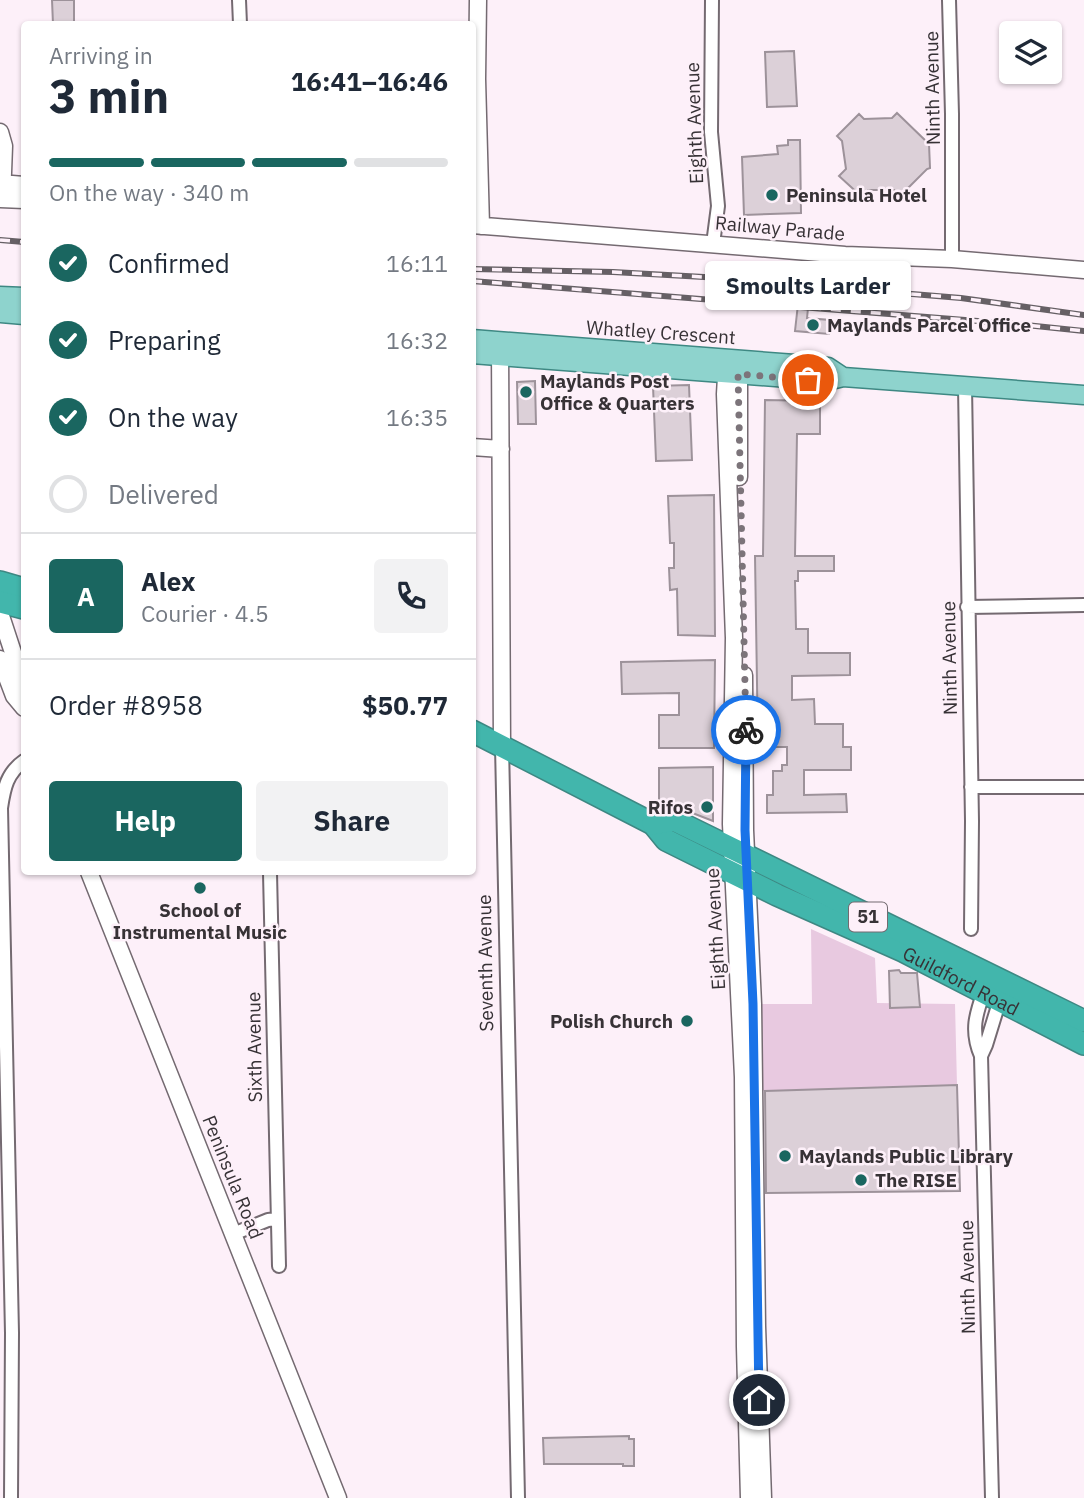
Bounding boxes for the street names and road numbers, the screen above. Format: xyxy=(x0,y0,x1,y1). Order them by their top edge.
street label: Ninth Avenue xyxy=(919,31,945,145)
street label: Eighth Avenue xyxy=(680,62,708,184)
street label: Railway Parade xyxy=(714,210,846,246)
street label: Whatley Crescent xyxy=(585,315,737,349)
street label: Ninth Avenue xyxy=(936,601,962,715)
street label: Eighth Avenue xyxy=(700,867,730,991)
street label: Seventh Avenue xyxy=(472,894,498,1032)
road number: 51 xyxy=(849,902,887,932)
street label: Guildford Road xyxy=(899,941,1023,1021)
street label: Sixth Avenue xyxy=(241,991,267,1103)
street label: Peninsula Road xyxy=(197,1112,269,1242)
street label: Ninth Avenue xyxy=(954,1220,980,1334)

